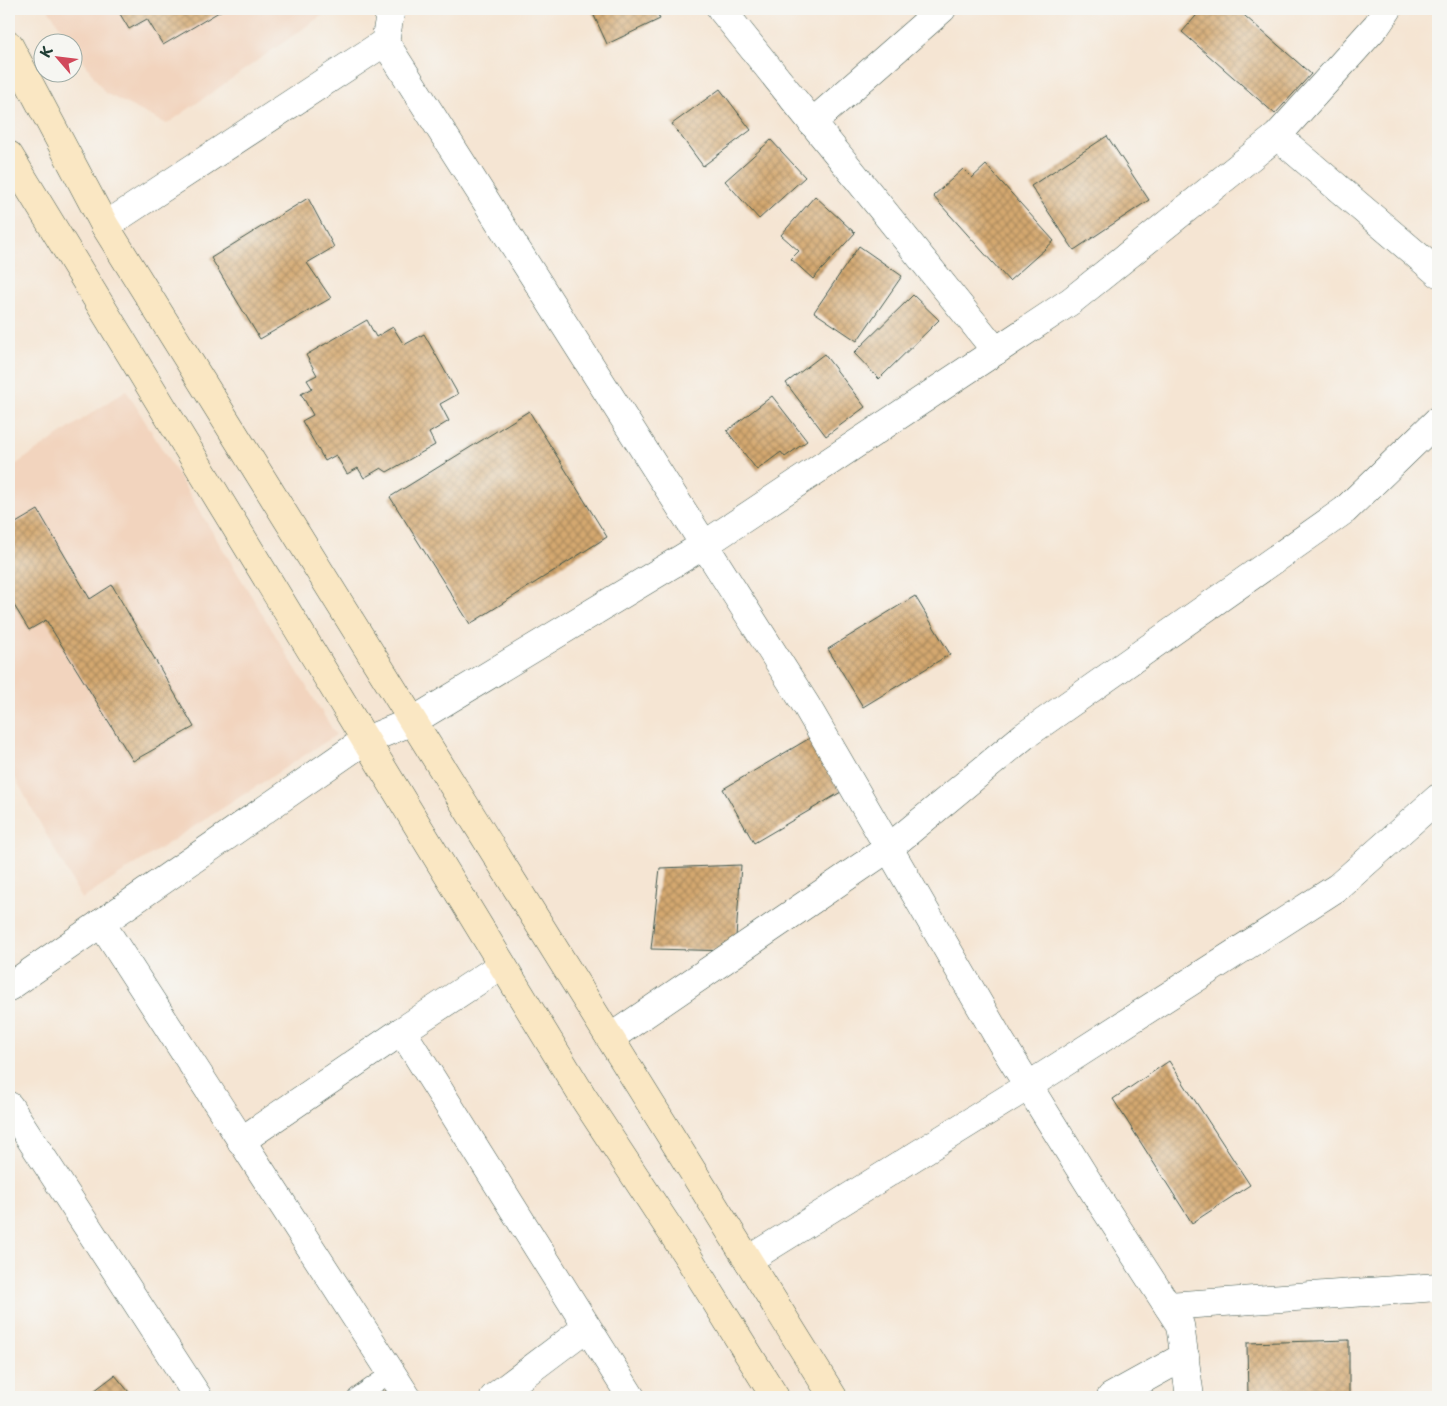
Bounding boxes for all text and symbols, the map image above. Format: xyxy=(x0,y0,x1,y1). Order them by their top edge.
north arrow xyxy=(32,32,82,82)
text: K xyxy=(34,42,58,61)

